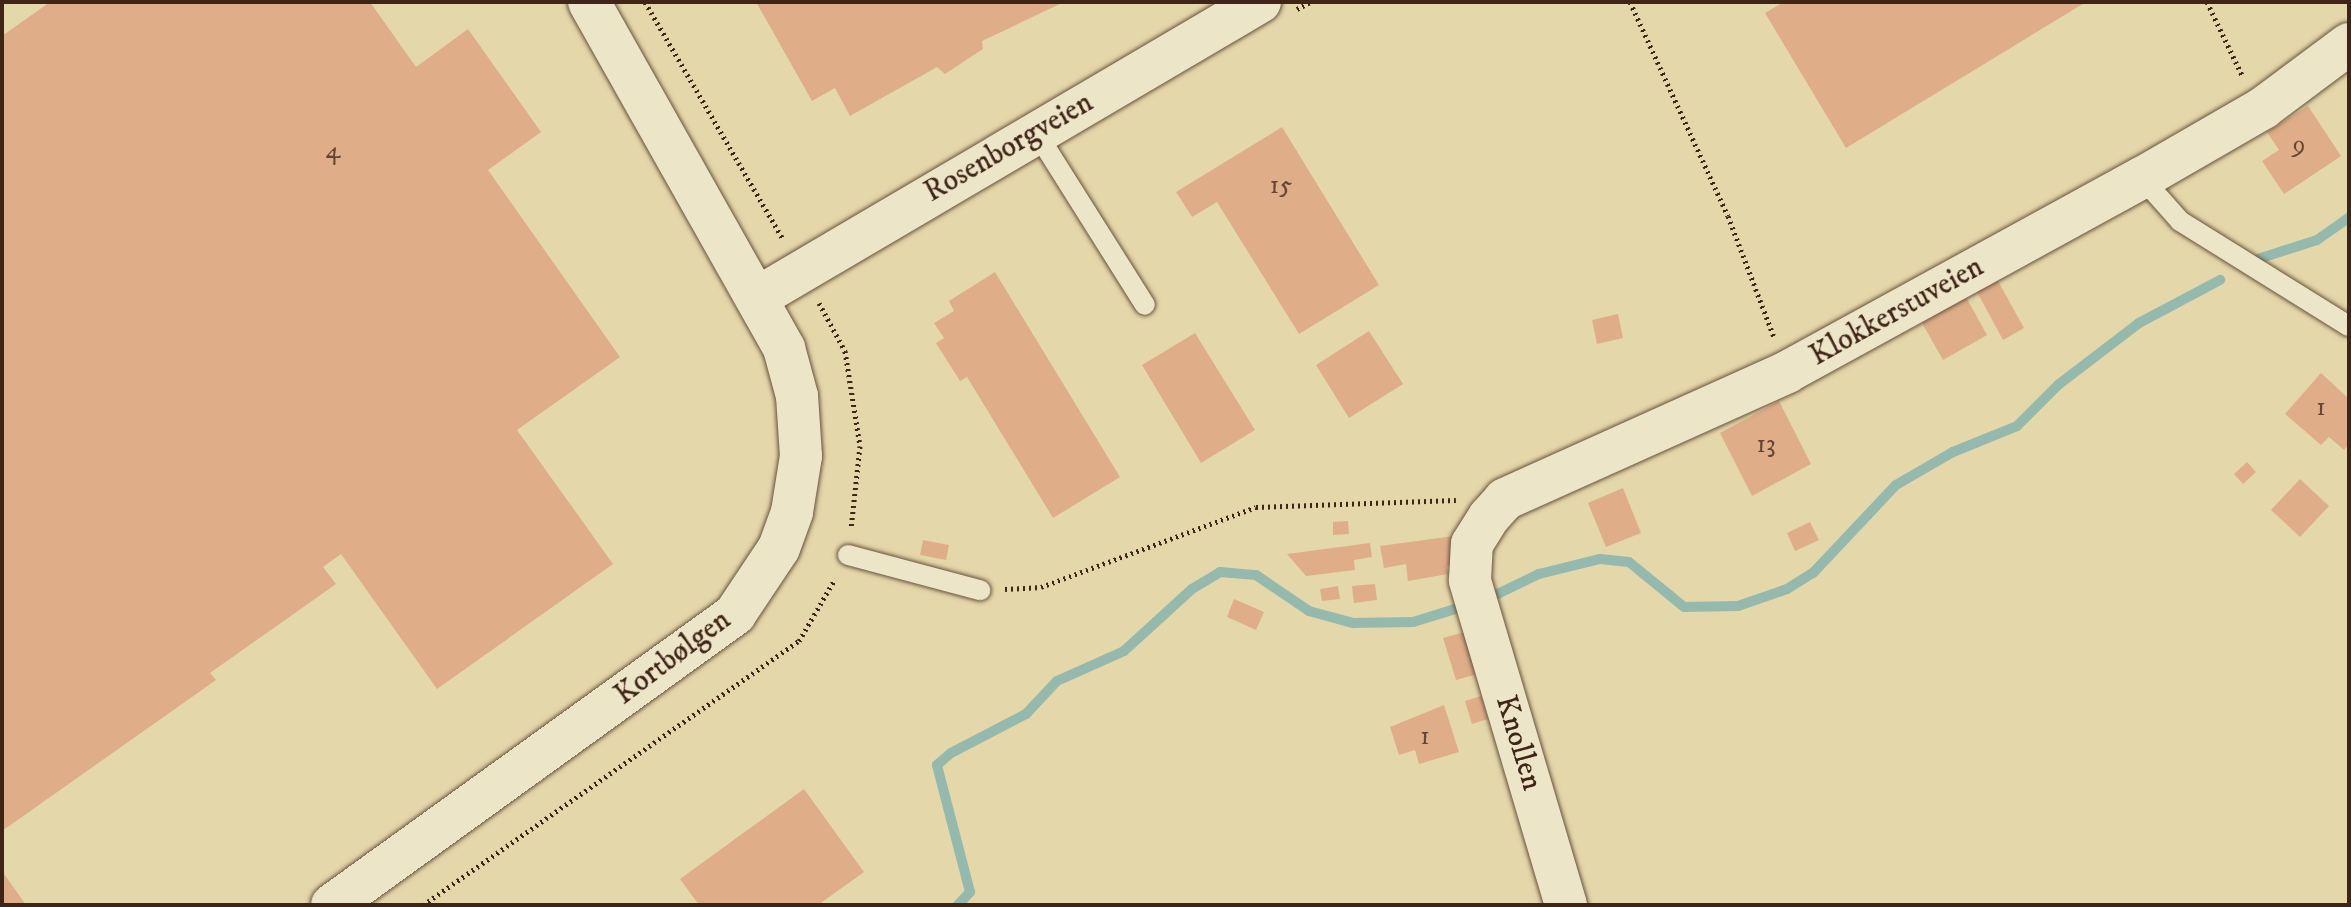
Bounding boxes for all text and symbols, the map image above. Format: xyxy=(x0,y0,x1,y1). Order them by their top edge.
street label: Rosenborgveien xyxy=(918,85,1100,211)
house number: 9 xyxy=(2293,129,2305,161)
house number: 4 xyxy=(326,135,340,167)
house number: 15 xyxy=(1270,170,1292,202)
street label: Klokkerstuveien xyxy=(1804,249,1990,375)
house number: 1 xyxy=(2316,392,2326,424)
house number: 13 xyxy=(1756,429,1776,461)
street label: Kortbølgen xyxy=(608,603,738,713)
street label: Knollen xyxy=(1487,691,1549,795)
house number: 1 xyxy=(1420,721,1430,753)

